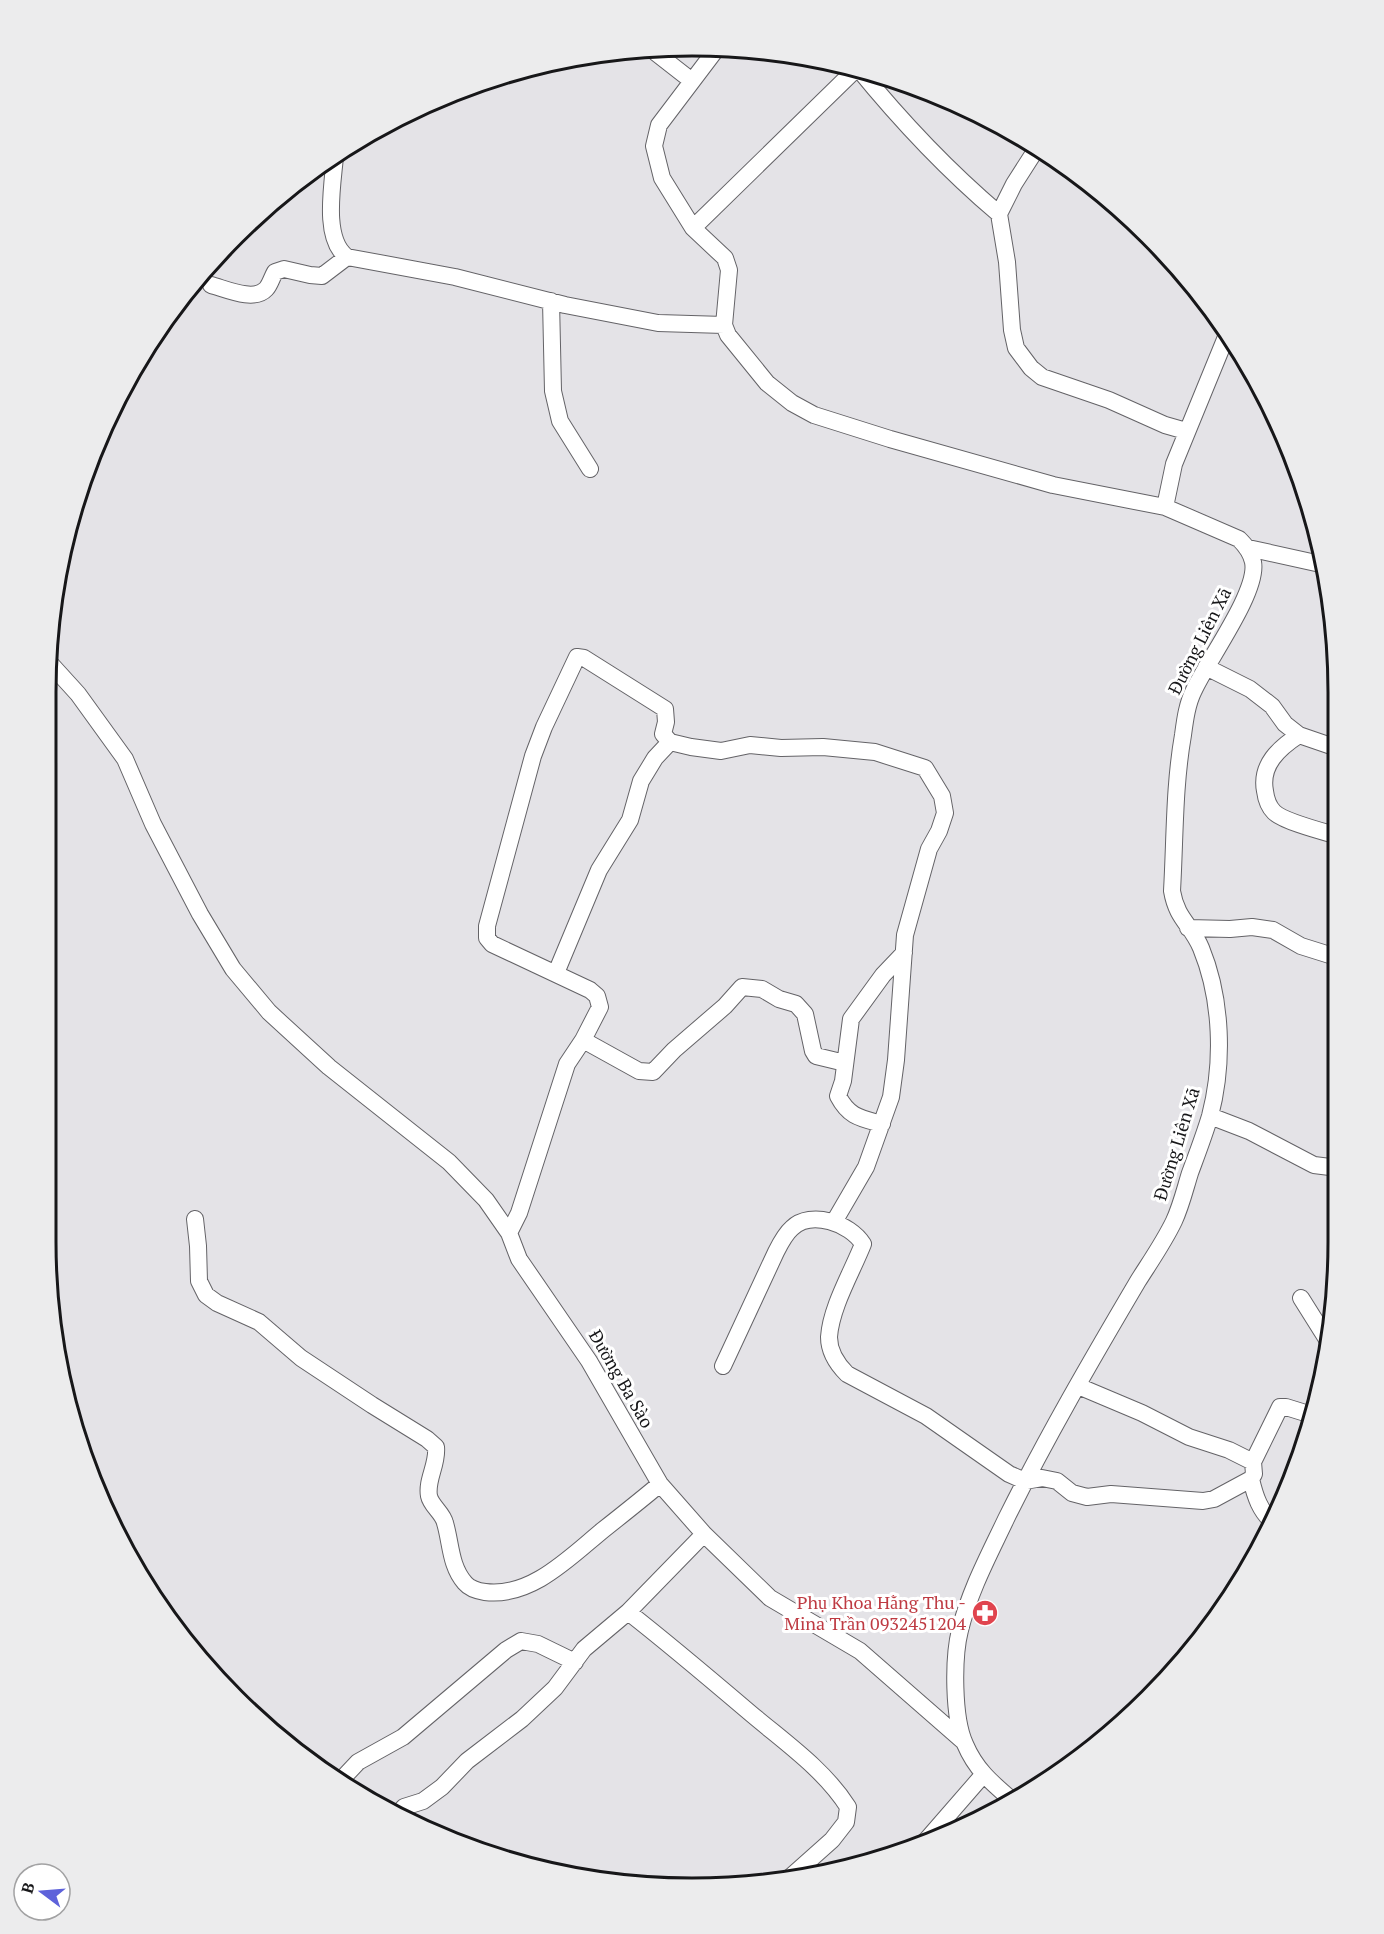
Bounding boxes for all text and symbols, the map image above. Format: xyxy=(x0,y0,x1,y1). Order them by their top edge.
street label: Đường Liên Xã xyxy=(1162,583,1236,698)
street label: Đường Liên Xã xyxy=(1147,1084,1205,1203)
street label: Đường Ba Sào xyxy=(584,1325,660,1432)
place label: Phụ Khoa Hằng Thu - Mina Trần 0932451204 xyxy=(784,1590,966,1635)
pharmacy icon: Phụ Khoa Hằng Thu - Mina Trần 0932451204 xyxy=(970,1598,1000,1628)
north arrow xyxy=(12,1862,72,1922)
text: B xyxy=(16,1880,40,1896)

